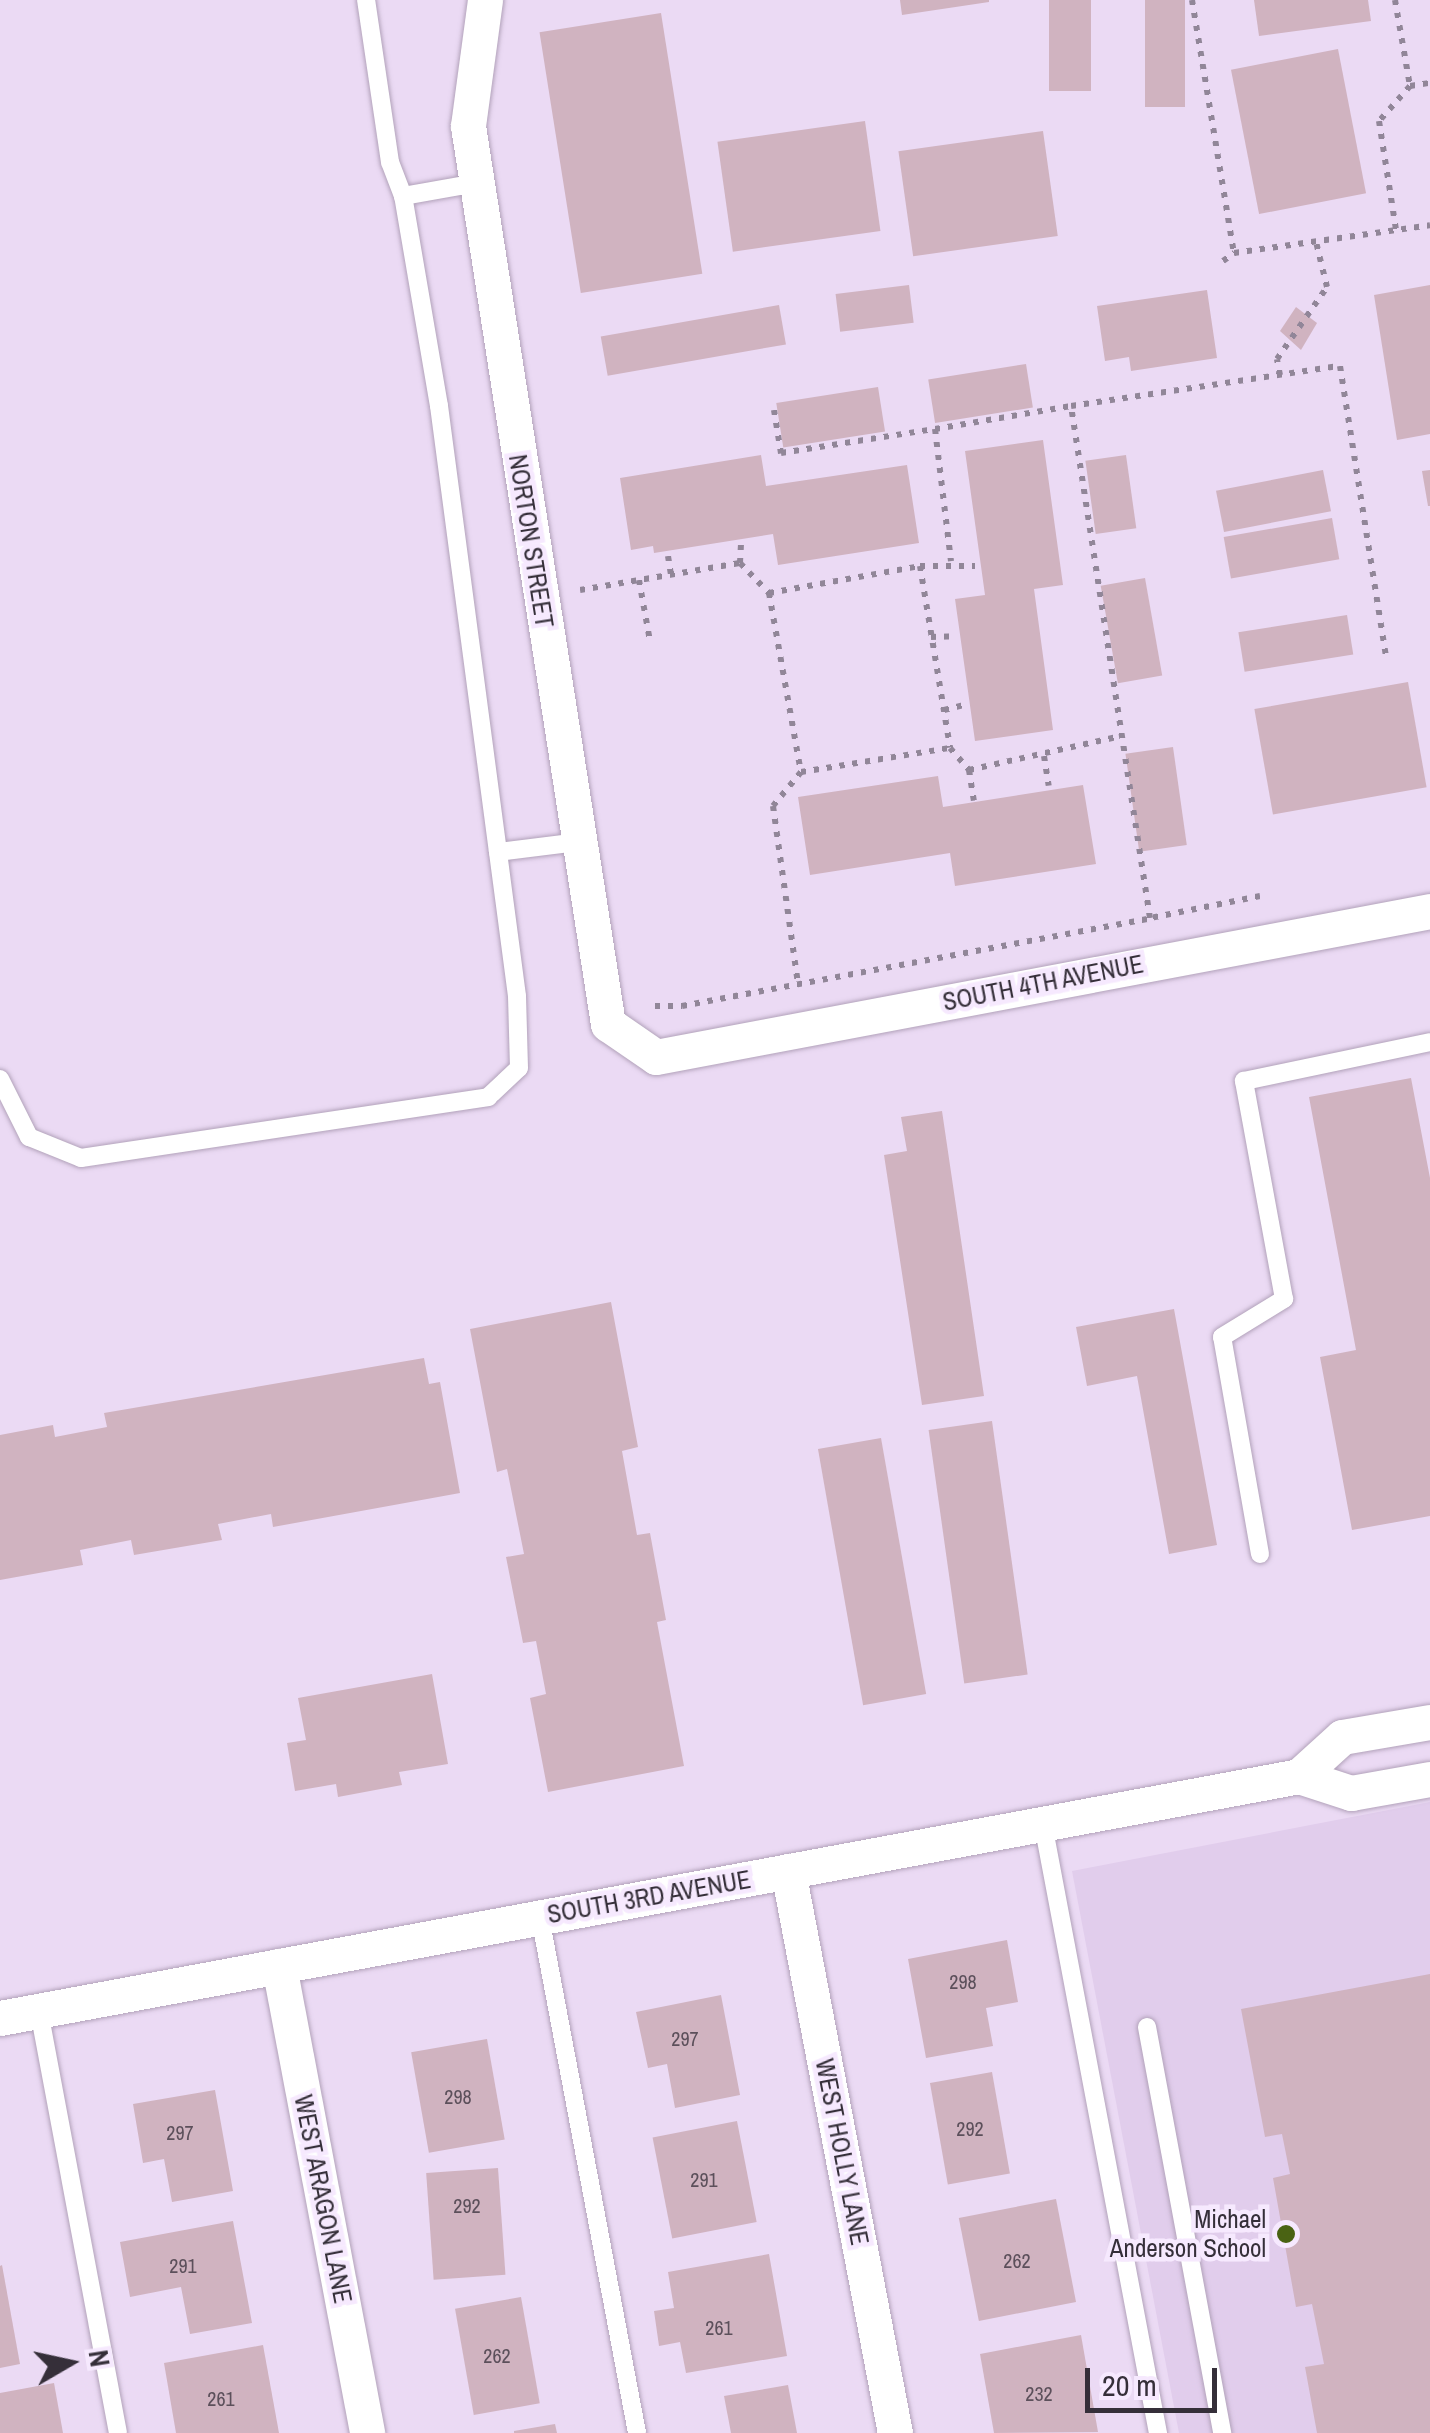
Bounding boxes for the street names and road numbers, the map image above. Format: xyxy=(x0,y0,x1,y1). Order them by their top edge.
street label: NORTON STREET xyxy=(503,452,559,630)
street label: SOUTH 4TH AVENUE xyxy=(940,949,1146,1017)
street label: SOUTH 3RD AVENUE xyxy=(544,1864,754,1930)
street label: WEST HOLLY LANE xyxy=(809,2056,875,2248)
street label: WEST ARAGON LANE xyxy=(288,2092,358,2306)

